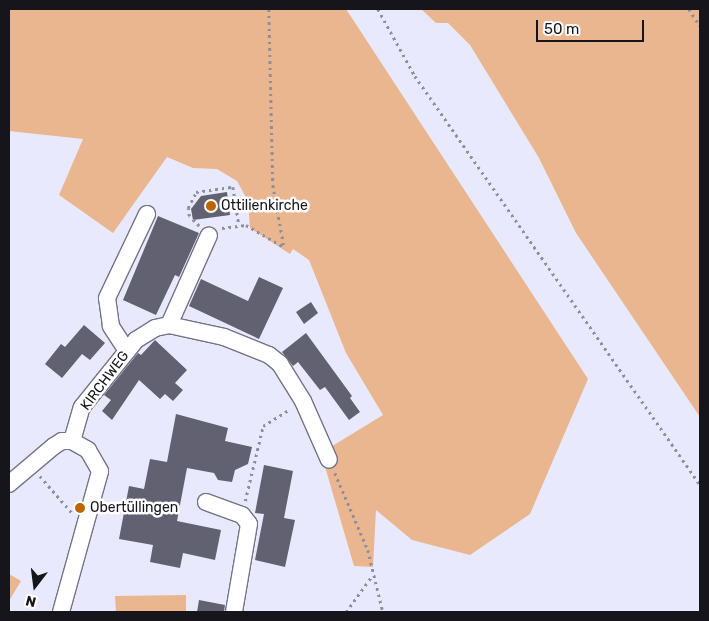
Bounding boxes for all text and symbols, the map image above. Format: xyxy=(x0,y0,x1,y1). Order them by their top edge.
scale bar xyxy=(539,10,646,42)
text: 50 m xyxy=(544,20,579,38)
place label: Ottilienkirche xyxy=(221,198,308,214)
marker: Ottilienkirche xyxy=(205,200,217,212)
street label: KIRCHWEG xyxy=(77,348,133,414)
place label: Obertüllingen xyxy=(90,500,178,516)
marker: Obertüllingen xyxy=(74,502,86,514)
north arrow xyxy=(10,561,60,611)
text: N xyxy=(24,591,38,610)

